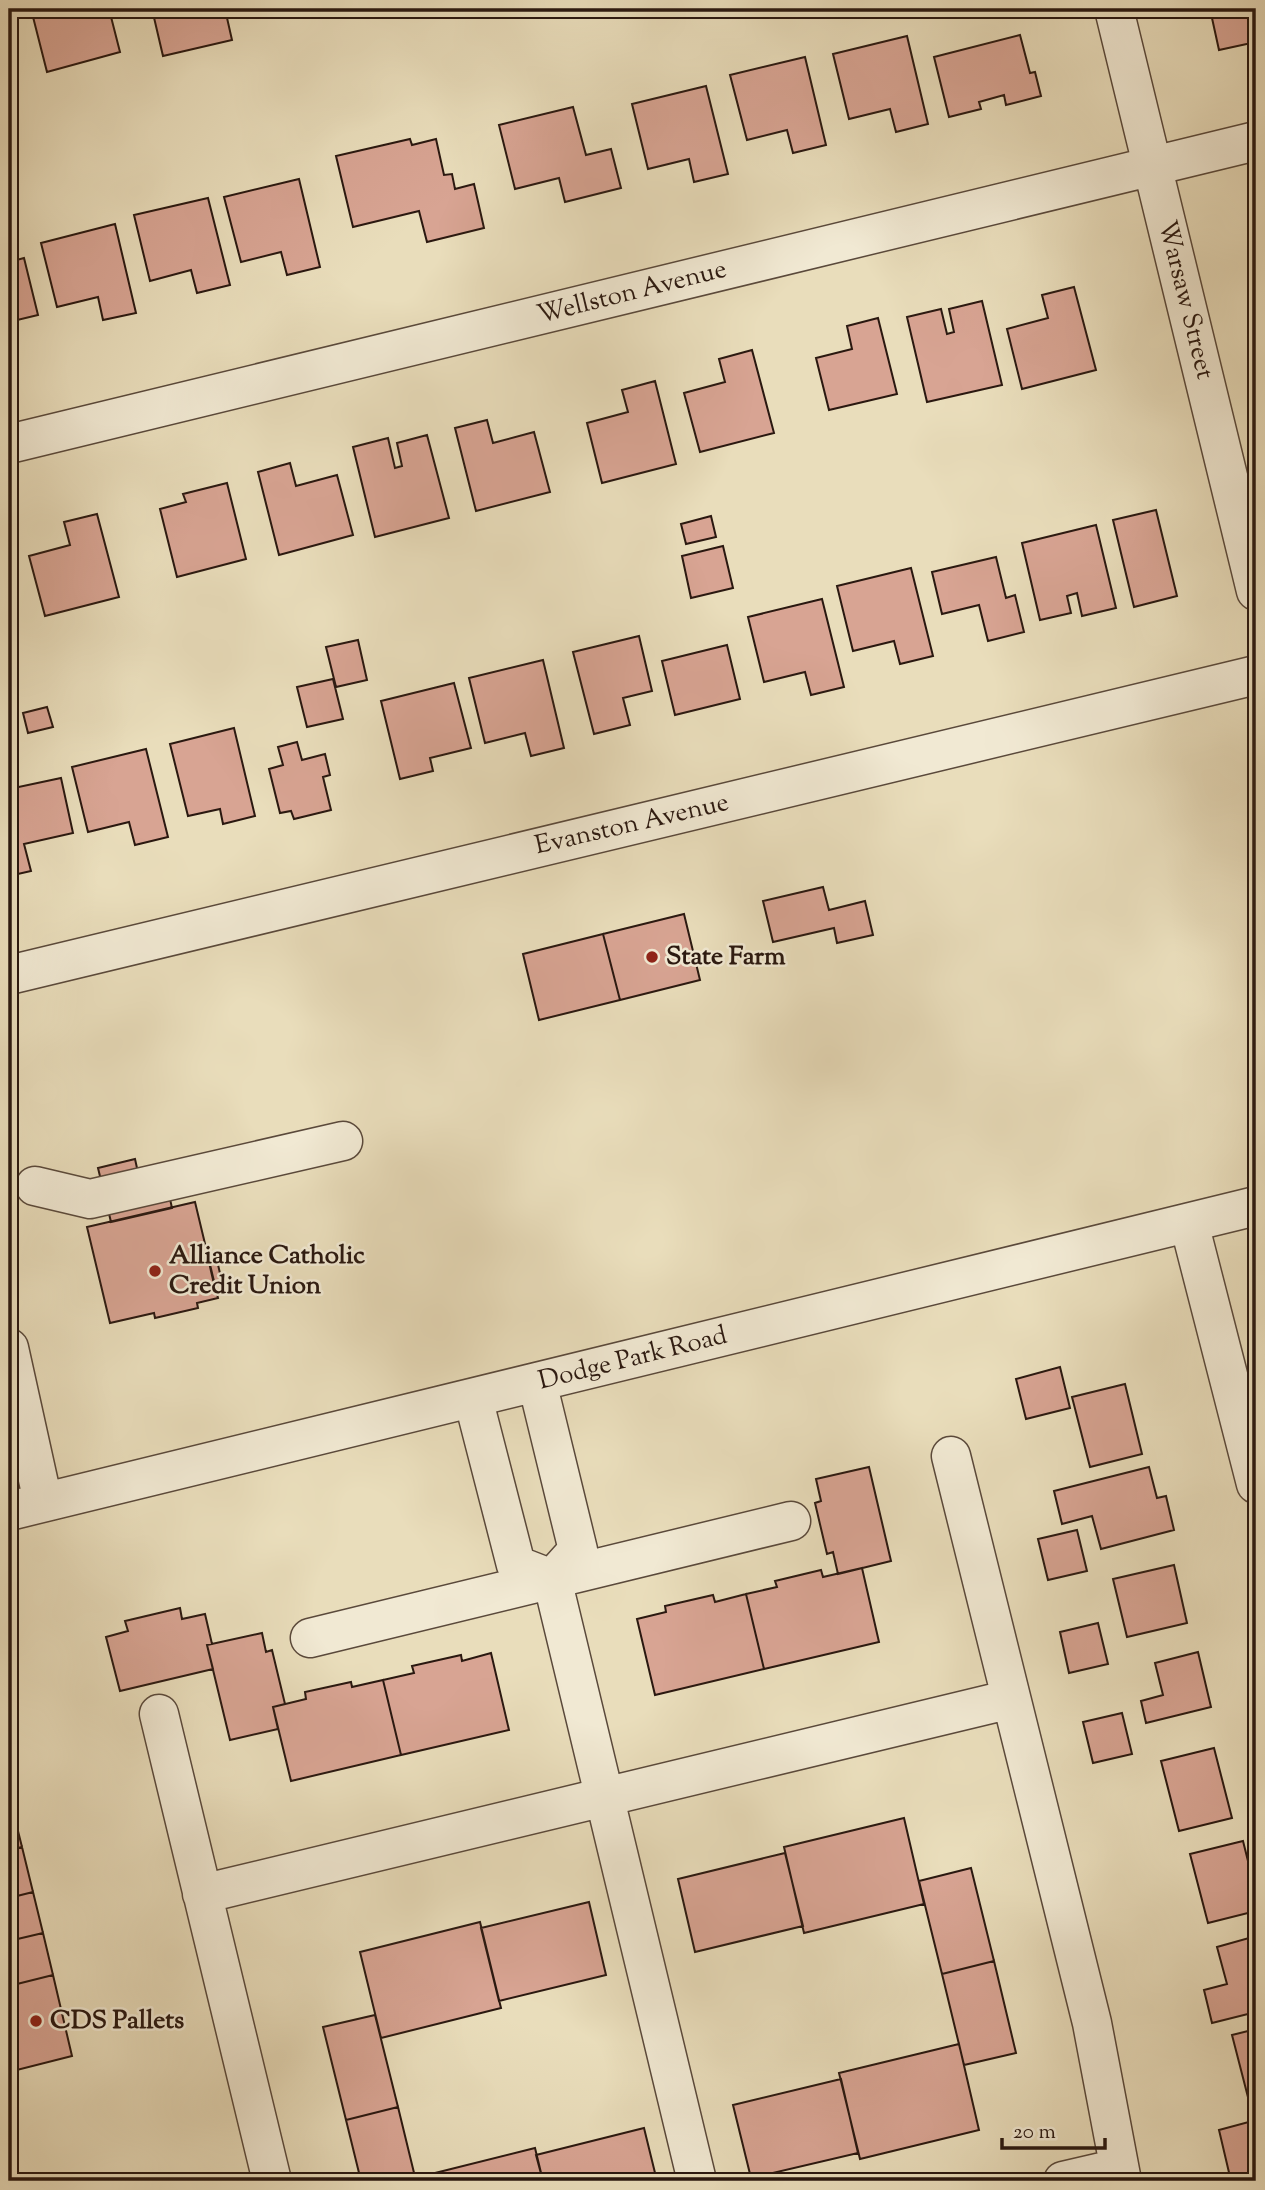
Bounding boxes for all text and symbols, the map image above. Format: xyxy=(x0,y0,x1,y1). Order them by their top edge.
street label: Warsaw Street xyxy=(1147,217,1223,384)
street label: Wellston Avenue xyxy=(533,252,731,334)
street label: Evanston Avenue xyxy=(531,785,733,865)
place label: State Farm xyxy=(666,939,786,976)
marker: State Farm xyxy=(644,949,660,965)
place label: Alliance Catholic Credit Union xyxy=(169,1238,365,1305)
marker: Alliance Catholic Credit Union xyxy=(147,1263,163,1279)
street label: Dodge Park Road xyxy=(535,1318,731,1400)
place label: CDS Pallets xyxy=(50,2003,184,2040)
marker: CDS Pallets xyxy=(28,2013,44,2029)
scale bar xyxy=(1002,2106,1106,2150)
text: 20 m xyxy=(1013,2118,1056,2148)

